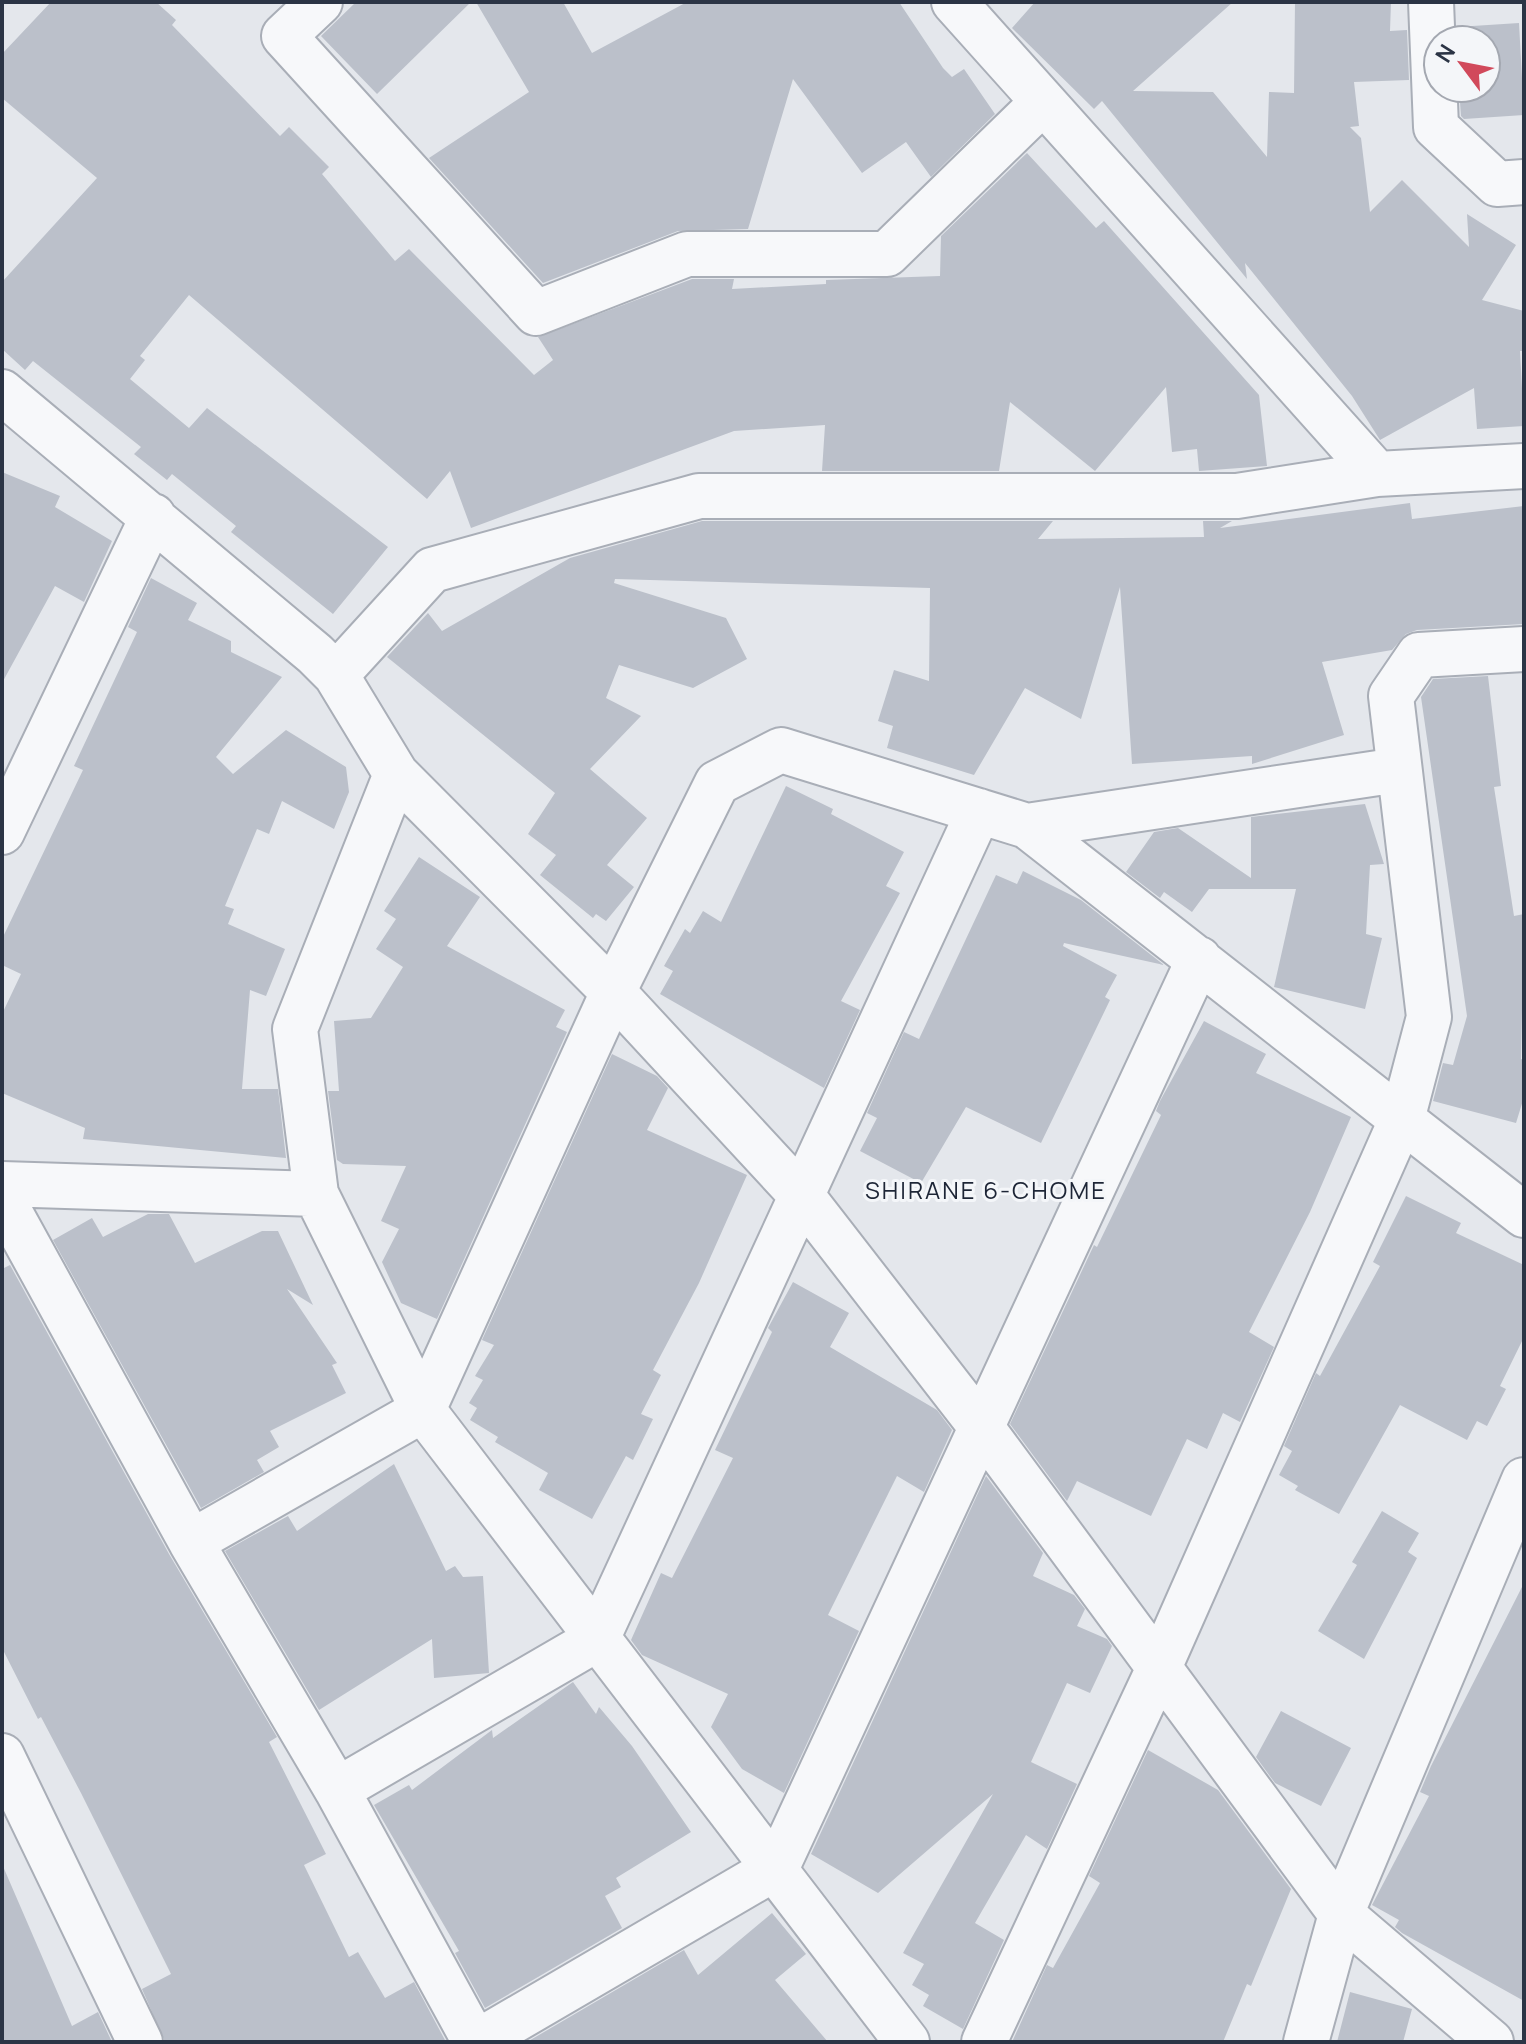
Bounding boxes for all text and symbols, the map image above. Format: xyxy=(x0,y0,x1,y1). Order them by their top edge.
north arrow xyxy=(1422,24,1502,104)
text: N xyxy=(1428,39,1462,68)
district label: SHIRANE 6-CHOME xyxy=(865,1173,1107,1206)

